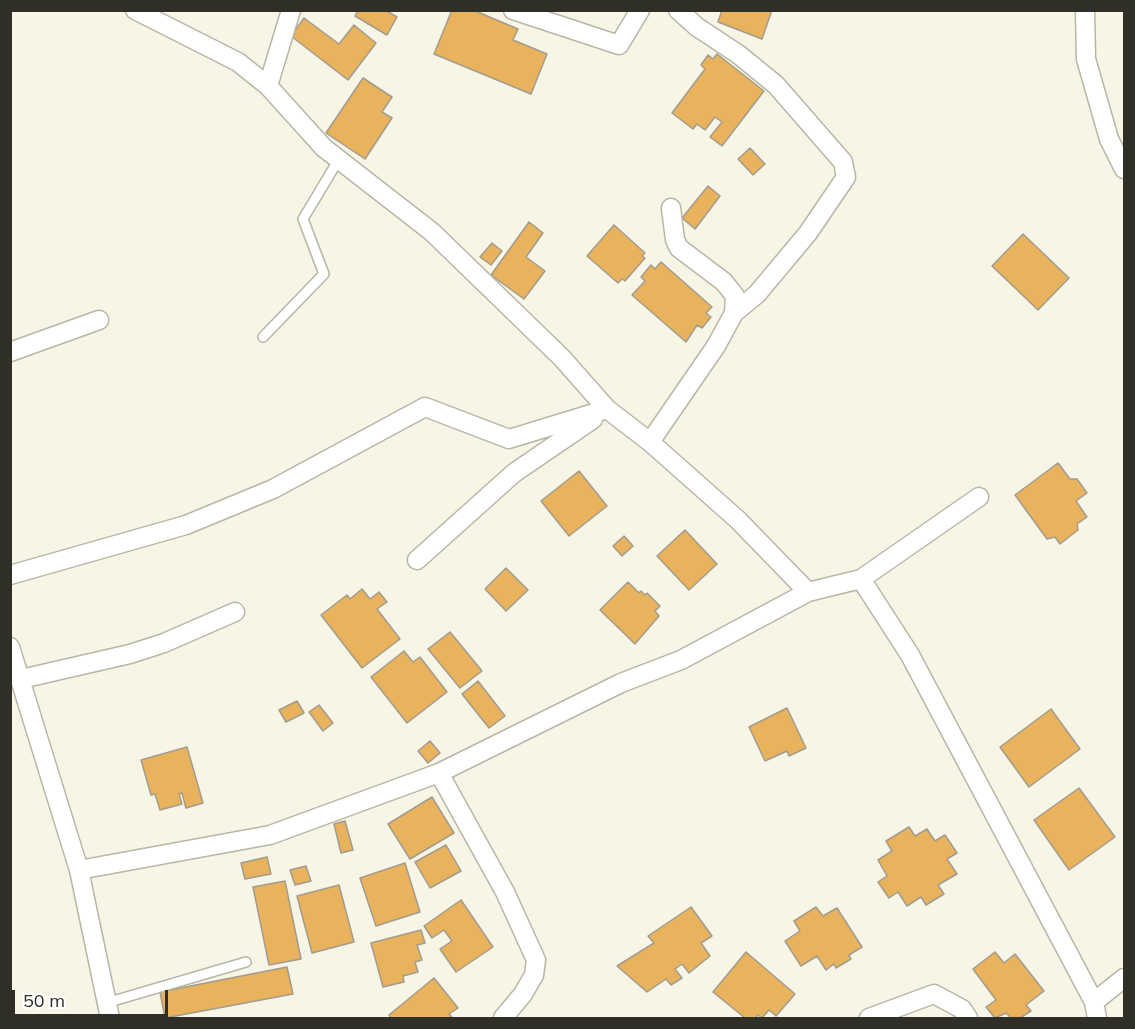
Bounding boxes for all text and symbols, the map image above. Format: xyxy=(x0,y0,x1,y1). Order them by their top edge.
scale bar xyxy=(15,978,171,1016)
text: 50 m xyxy=(23,989,65,1012)

